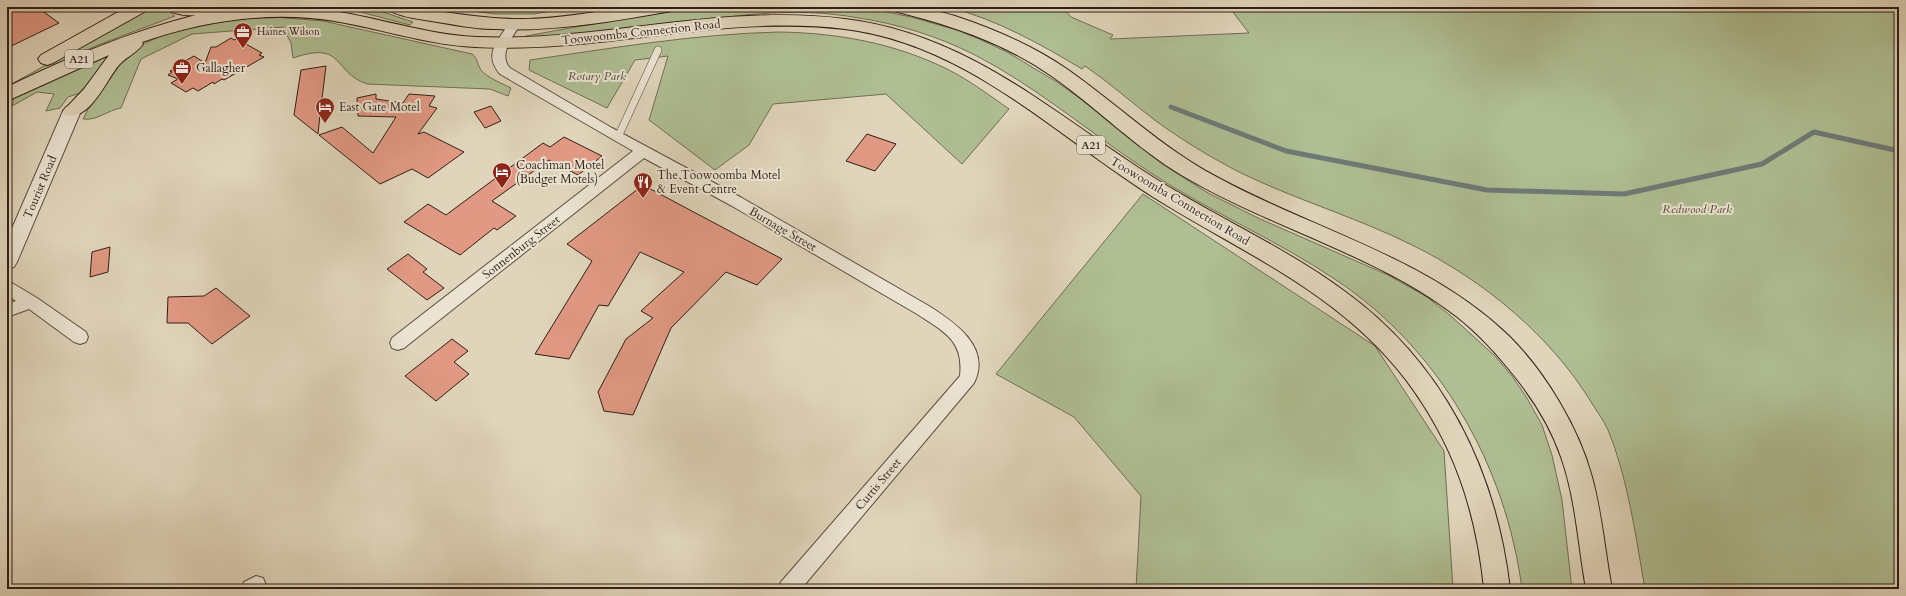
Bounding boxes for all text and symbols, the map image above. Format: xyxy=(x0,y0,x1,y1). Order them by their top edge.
street label: Toowoomba Connection Road xyxy=(561,16,722,48)
office icon: Haines Wilson xyxy=(232,21,254,49)
place label: Haines Wilson xyxy=(257,25,320,39)
road number: A21 xyxy=(65,50,93,68)
office icon: Gallagher xyxy=(171,57,193,85)
place label: Gallagher xyxy=(196,60,246,76)
park label: Rotary Park xyxy=(568,68,626,84)
hotel icon: East Gate Motel xyxy=(314,96,336,124)
place label: East Gate Motel xyxy=(339,99,420,115)
road number: A21 xyxy=(1077,136,1105,154)
street label: Tourist Road xyxy=(20,152,61,221)
street label: Toowoomba Connection Road xyxy=(1107,153,1253,249)
place label: Coachman Motel (Budget Motels) xyxy=(516,157,604,187)
hotel icon: Coachman Motel (Budget Motels) xyxy=(491,161,513,189)
place label: The Toowoomba Motel & Event Centre xyxy=(657,167,781,197)
restaurant icon: The Toowoomba Motel & Event Centre xyxy=(632,171,654,199)
park label: Redwood Park xyxy=(1662,201,1732,217)
street label: Burnage Street xyxy=(746,203,820,255)
street label: Sonnenburg Street xyxy=(479,211,563,282)
street label: Curtis Street xyxy=(851,454,905,513)

